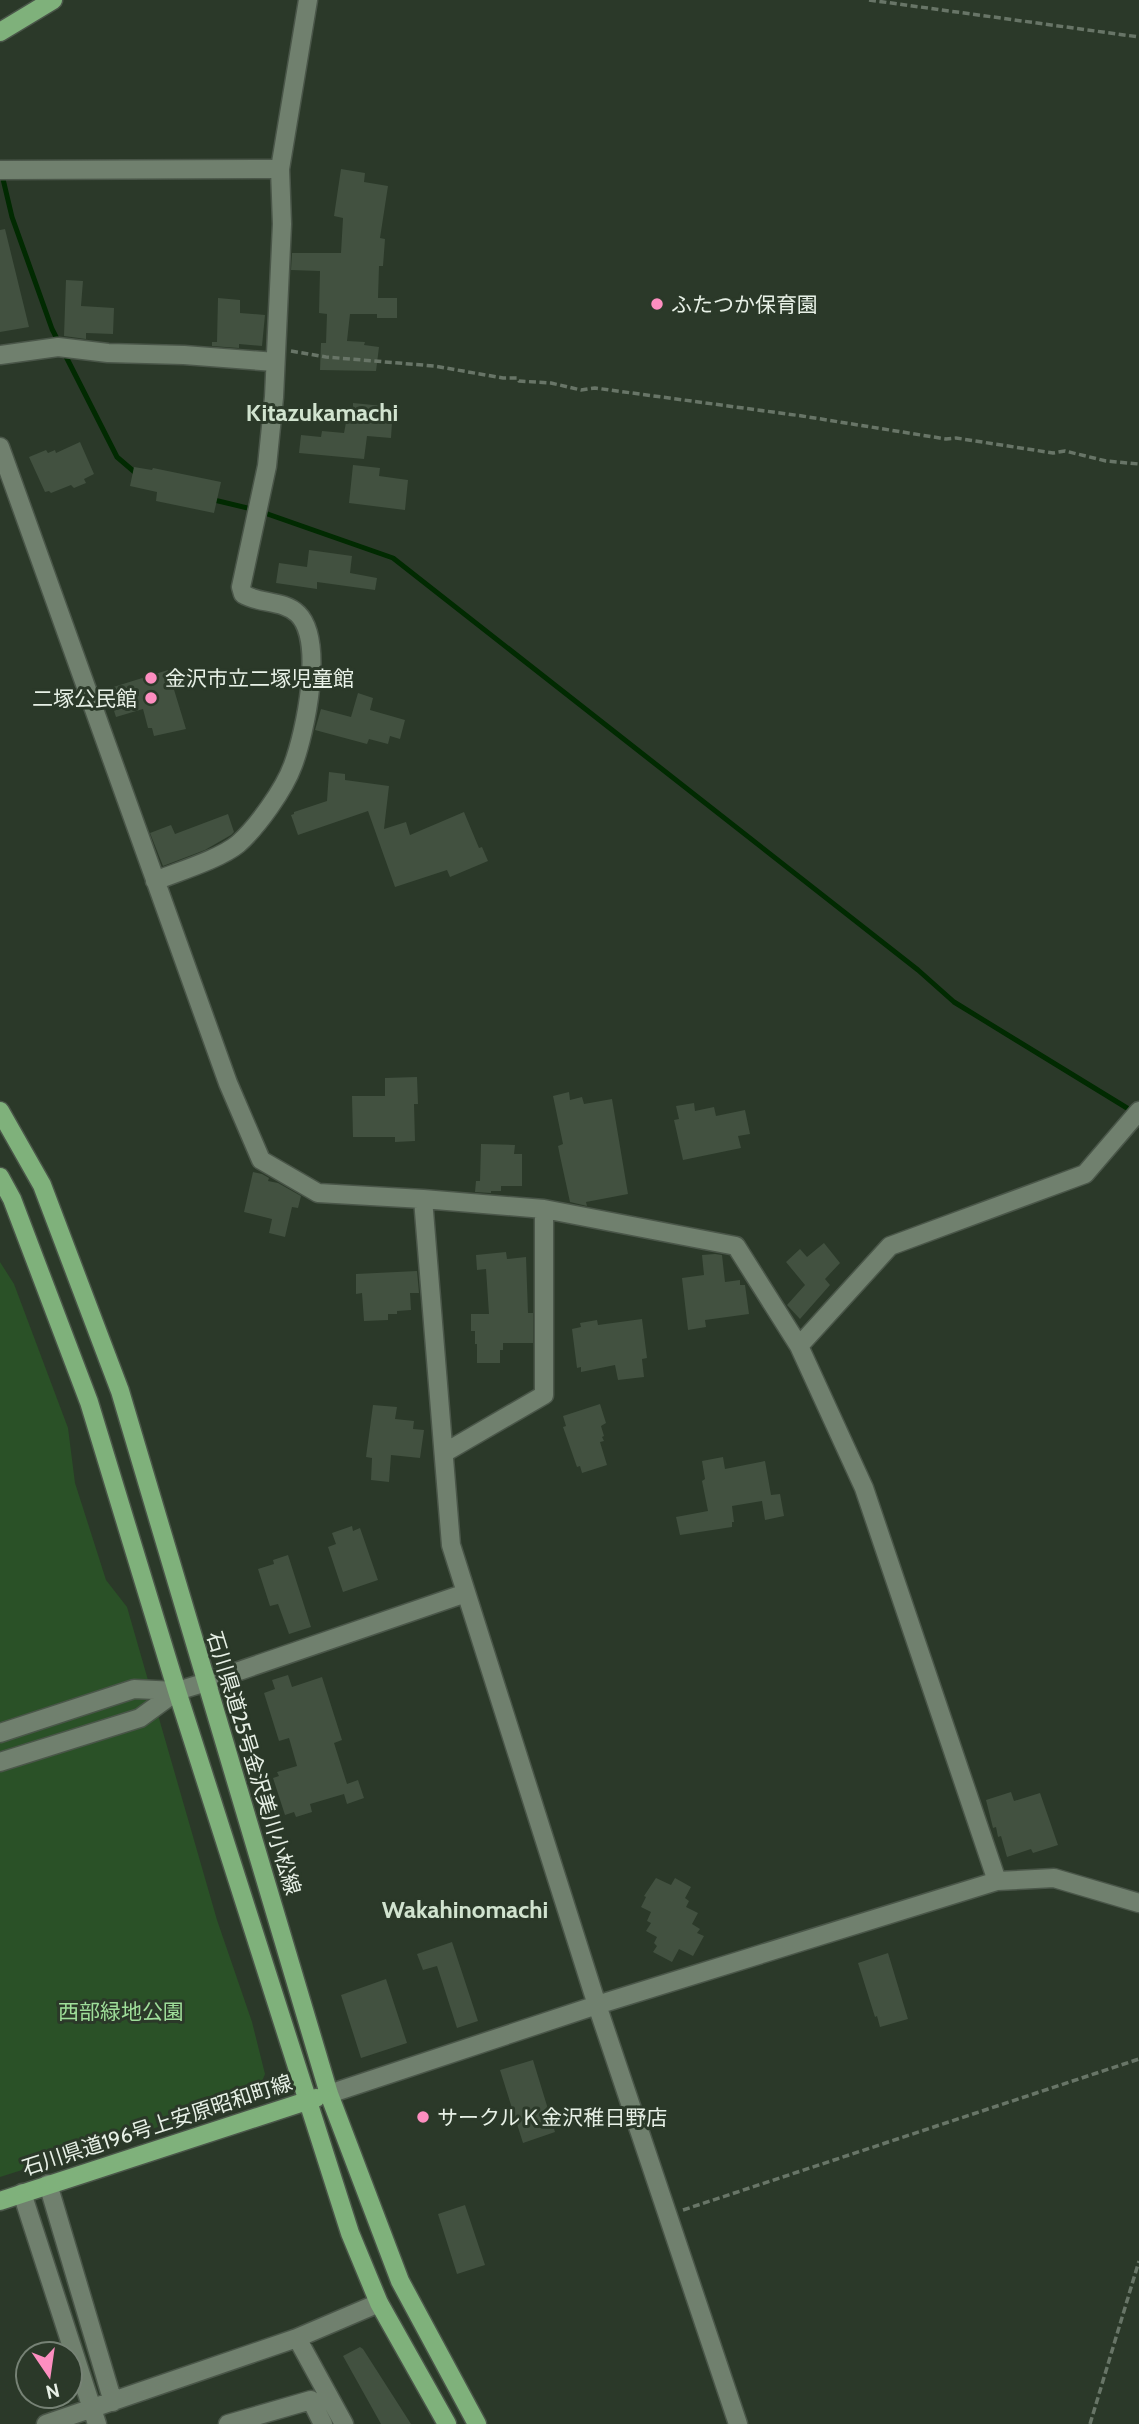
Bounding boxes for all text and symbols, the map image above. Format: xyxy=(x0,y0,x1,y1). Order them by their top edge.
place label: ふたつか保育園 xyxy=(671,292,818,317)
marker: ふたつか保育園 xyxy=(649,296,665,312)
district label: Kitazukamachi xyxy=(246,398,398,427)
place label: 金沢市立二塚児童館 xyxy=(165,666,354,691)
marker: 金沢市立二塚児童館 xyxy=(143,670,159,686)
place label: 二塚公民館 xyxy=(32,686,137,711)
marker: 二塚公民館 xyxy=(143,690,159,706)
street label: 石川県道25号金沢美川小松線 xyxy=(202,1628,306,1898)
district label: Wakahinomachi xyxy=(382,1895,548,1924)
park label: 西部緑地公園 xyxy=(58,1999,184,2024)
street label: 石川県道196号上安原昭和町線 xyxy=(19,2069,295,2181)
place label: サークルＫ金沢稚日野店 xyxy=(437,2105,667,2130)
marker: サークルＫ金沢稚日野店 xyxy=(415,2109,431,2125)
north arrow xyxy=(14,2340,84,2410)
text: N xyxy=(44,2378,62,2404)

